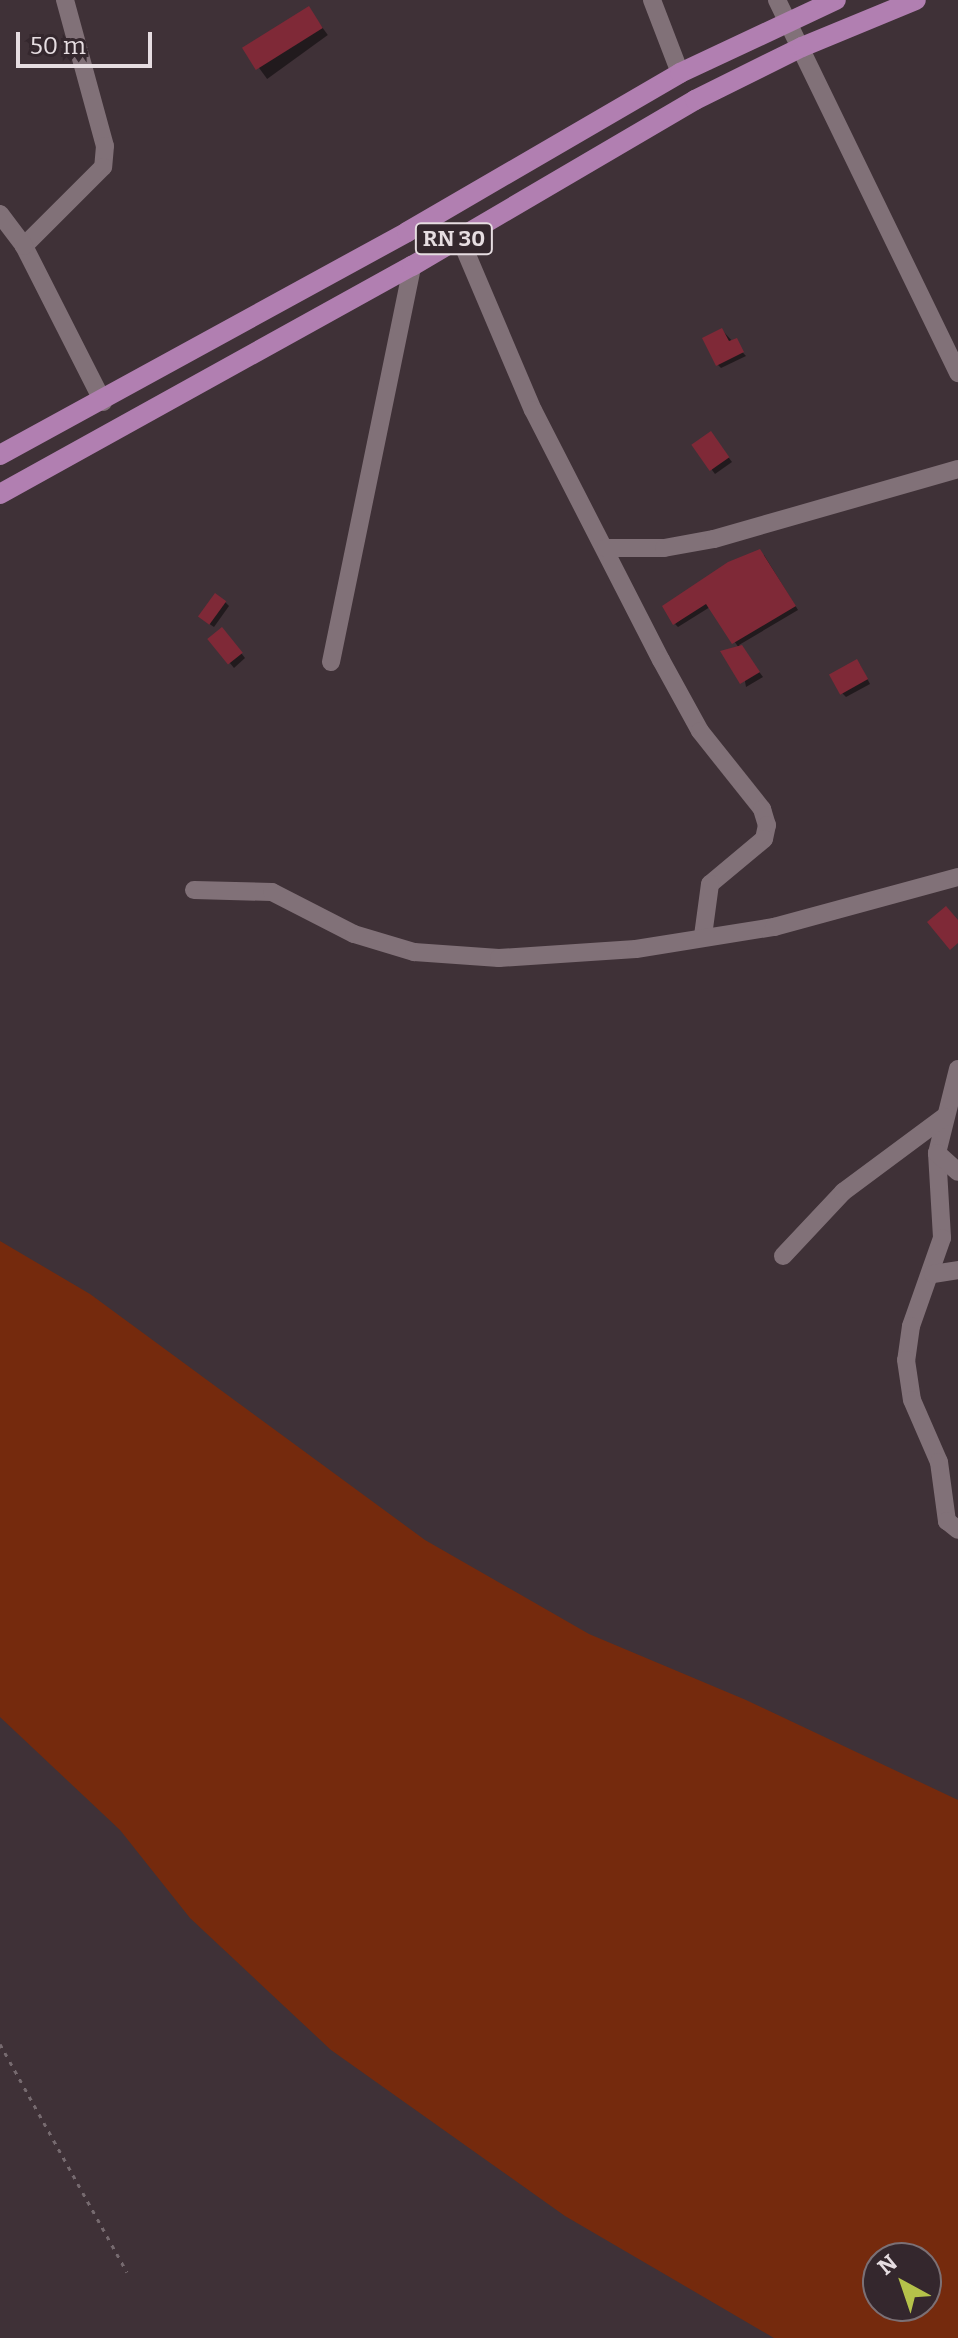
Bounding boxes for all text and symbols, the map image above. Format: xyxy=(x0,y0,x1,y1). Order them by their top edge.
scale bar xyxy=(20,16,156,66)
text: 50 m xyxy=(30,32,86,60)
road number: RN 30 xyxy=(414,221,494,257)
north arrow xyxy=(862,2242,942,2322)
text: N xyxy=(872,2249,903,2281)

